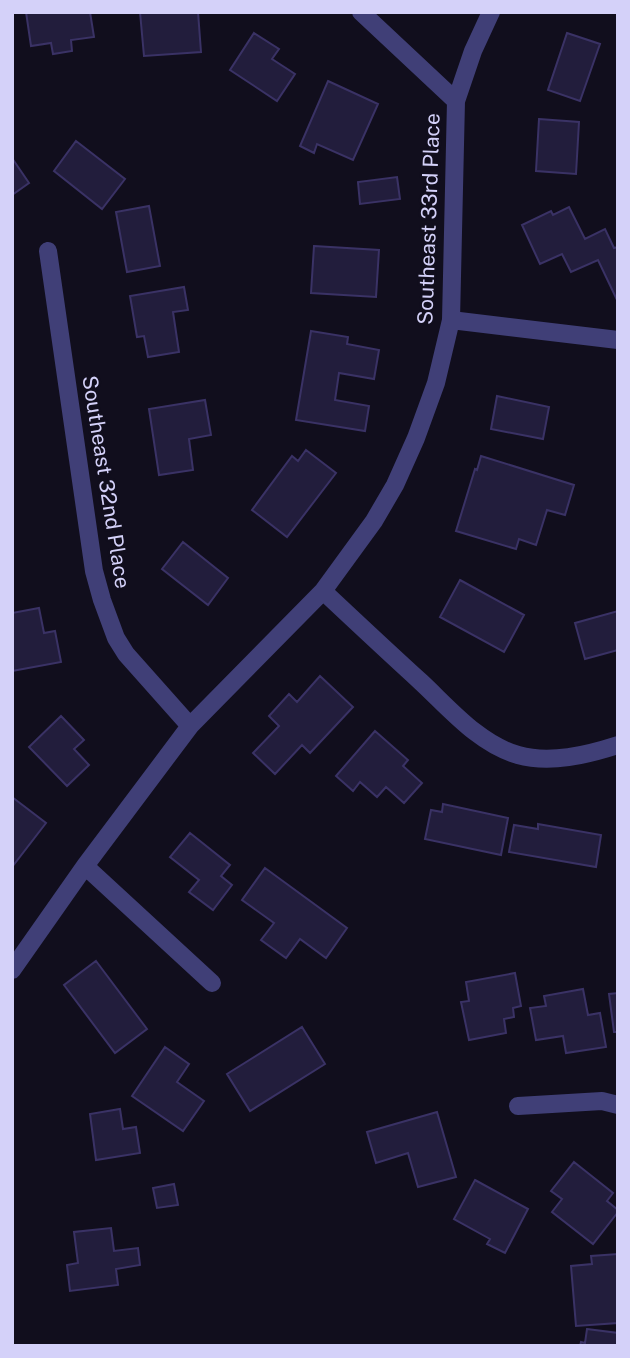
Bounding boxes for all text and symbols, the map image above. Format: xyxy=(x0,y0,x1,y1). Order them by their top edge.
street label: Southeast 33rd Place xyxy=(412,113,445,325)
street label: Southeast 32nd Place xyxy=(77,374,136,590)

